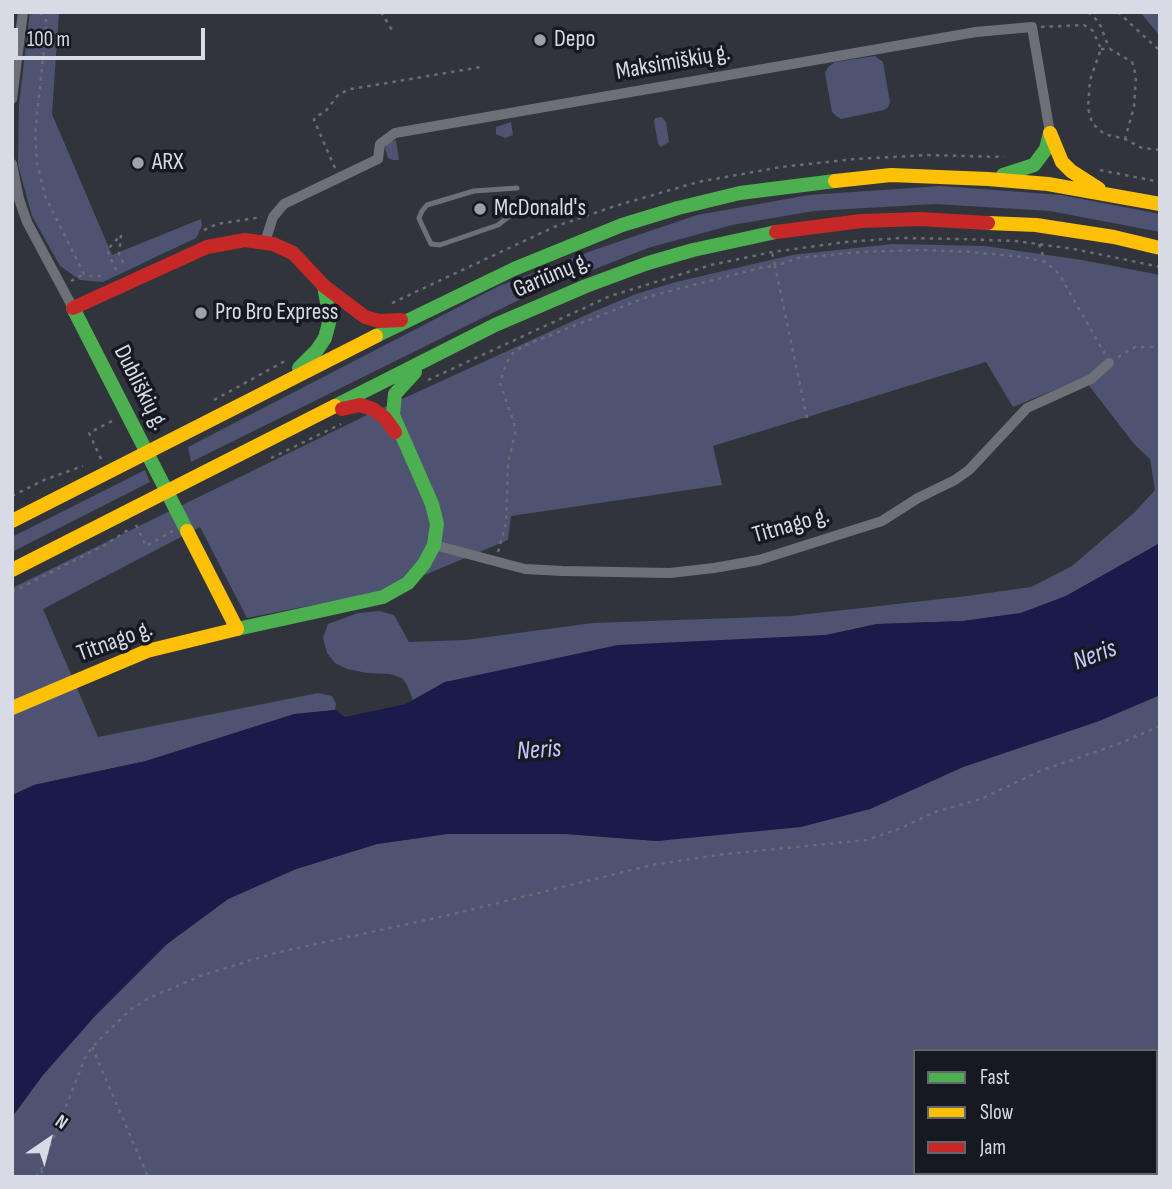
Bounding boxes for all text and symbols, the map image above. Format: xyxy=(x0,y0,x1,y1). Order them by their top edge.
scale bar xyxy=(18,14,208,58)
place label: Depo xyxy=(554,26,595,54)
text: 100 m xyxy=(27,27,70,52)
marker: Depo xyxy=(532,32,548,48)
street label: Maksimiškių g. xyxy=(614,39,732,87)
place label: ARX xyxy=(152,149,183,177)
marker: ARX xyxy=(130,155,146,171)
place label: McDonald's xyxy=(494,195,586,223)
marker: McDonald's xyxy=(472,201,488,217)
street label: Gariūnų g. xyxy=(509,247,595,305)
place label: Pro Bro Express xyxy=(215,299,338,327)
marker: Pro Bro Express xyxy=(193,305,209,321)
street label: Dubliškių g. xyxy=(106,341,174,435)
street label: Titnago g. xyxy=(749,501,833,551)
street label: Titnago g. xyxy=(73,615,157,669)
water label: Neris xyxy=(1069,633,1121,679)
water label: Neris xyxy=(516,734,562,768)
legend xyxy=(913,1049,1158,1175)
text: Fast xyxy=(980,1065,1010,1090)
text: Slow xyxy=(980,1100,1013,1125)
north arrow xyxy=(14,1105,84,1175)
text: N xyxy=(51,1110,72,1135)
text: Jam xyxy=(980,1135,1006,1160)

